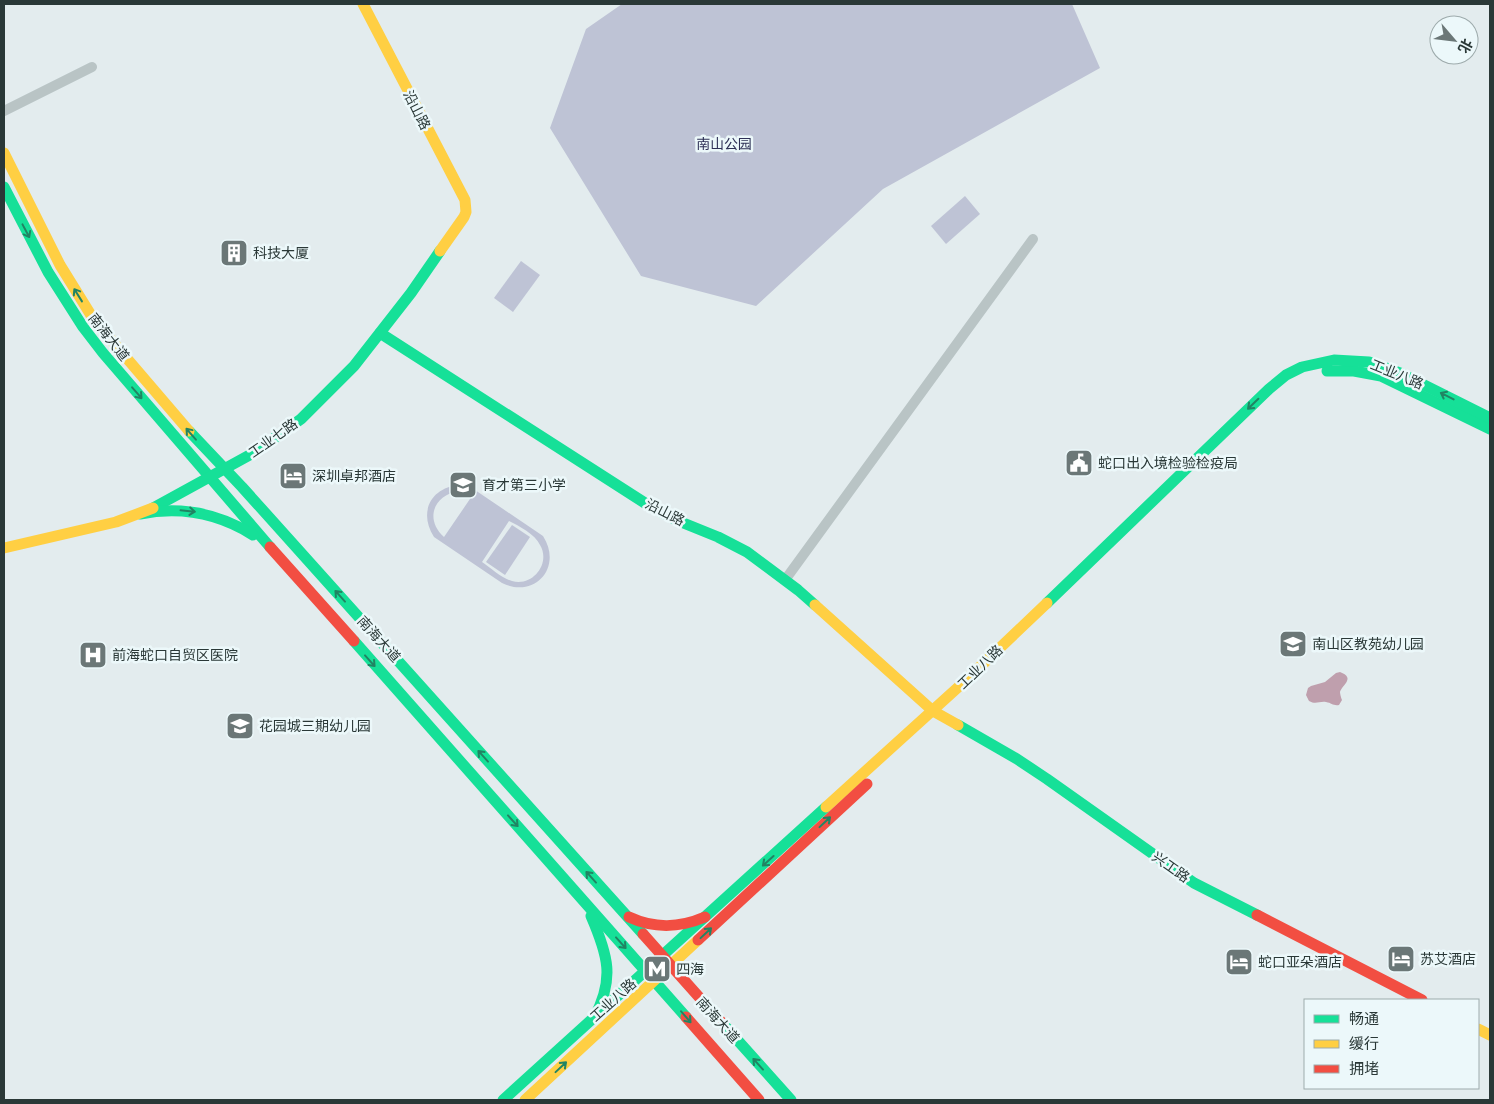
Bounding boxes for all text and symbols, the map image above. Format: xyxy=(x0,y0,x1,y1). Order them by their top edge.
north arrow xyxy=(1429,15,1479,65)
text: 北 xyxy=(1455,36,1476,56)
street label: 沿山路 xyxy=(400,88,434,132)
park label: 南山公园 xyxy=(696,136,752,152)
one-way arrow xyxy=(21,223,31,238)
building icon: 科技大厦 xyxy=(219,238,249,268)
place label: 科技大厦 xyxy=(253,245,309,261)
one-way arrow xyxy=(72,288,83,302)
street label: 南海大道 xyxy=(85,310,133,364)
street label: 工业八路 xyxy=(1368,356,1426,392)
one-way arrow xyxy=(132,386,143,399)
one-way arrow xyxy=(1440,391,1455,400)
one-way arrow xyxy=(1247,398,1259,410)
street label: 工业七路 xyxy=(245,415,301,461)
one-way arrow xyxy=(186,428,197,441)
public building icon: 蛇口出入境检验检疫局 xyxy=(1064,448,1094,478)
place label: 蛇口出入境检验检疫局 xyxy=(1098,455,1238,471)
hotel icon: 深圳卓邦酒店 xyxy=(278,461,308,491)
place label: 深圳卓邦酒店 xyxy=(312,468,396,484)
school or university icon: 育才第三小学 xyxy=(448,470,478,500)
place label: 育才第三小学 xyxy=(482,477,566,493)
street label: 沿山路 xyxy=(643,495,687,529)
one-way arrow xyxy=(180,506,196,516)
one-way arrow xyxy=(334,589,346,602)
street label: 南海大道 xyxy=(354,613,404,665)
school or university icon: 南山区教苑幼儿园 xyxy=(1278,629,1308,659)
place label: 南山区教苑幼儿园 xyxy=(1312,636,1424,652)
hospital icon: 前海蛇口自贸区医院 xyxy=(78,640,108,670)
street label: 工业八路 xyxy=(954,642,1006,692)
place label: 前海蛇口自贸区医院 xyxy=(112,647,238,663)
one-way arrow xyxy=(365,654,376,667)
school or university icon: 花园城三期幼儿园 xyxy=(225,711,255,741)
place label: 花园城三期幼儿园 xyxy=(259,718,371,734)
one-way arrow xyxy=(477,750,489,763)
one-way arrow xyxy=(507,815,519,828)
one-way arrow xyxy=(819,816,832,828)
street label: 兴工路 xyxy=(1149,848,1193,886)
one-way arrow xyxy=(761,855,774,867)
one-way arrow xyxy=(585,871,597,884)
one-way arrow xyxy=(700,927,713,938)
one-way arrow xyxy=(615,937,627,950)
hotel icon: 苏艾酒店 xyxy=(1386,944,1416,974)
hotel icon: 蛇口亚朵酒店 xyxy=(1224,947,1254,977)
place label: 苏艾酒店 xyxy=(1420,951,1476,967)
metro station icon: 四海 xyxy=(642,954,672,984)
place label: 蛇口亚朵酒店 xyxy=(1258,954,1342,970)
place label: 四海 xyxy=(676,961,704,977)
street label: 工业八路 xyxy=(587,975,639,1025)
street label: 南海大道 xyxy=(693,994,743,1046)
legend xyxy=(1304,999,1479,1089)
text: 畅通 xyxy=(1349,1010,1379,1027)
one-way arrow xyxy=(680,1011,692,1024)
text: 缓行 xyxy=(1349,1035,1379,1052)
one-way arrow xyxy=(752,1057,764,1070)
text: 拥堵 xyxy=(1349,1060,1379,1077)
one-way arrow xyxy=(555,1061,567,1073)

